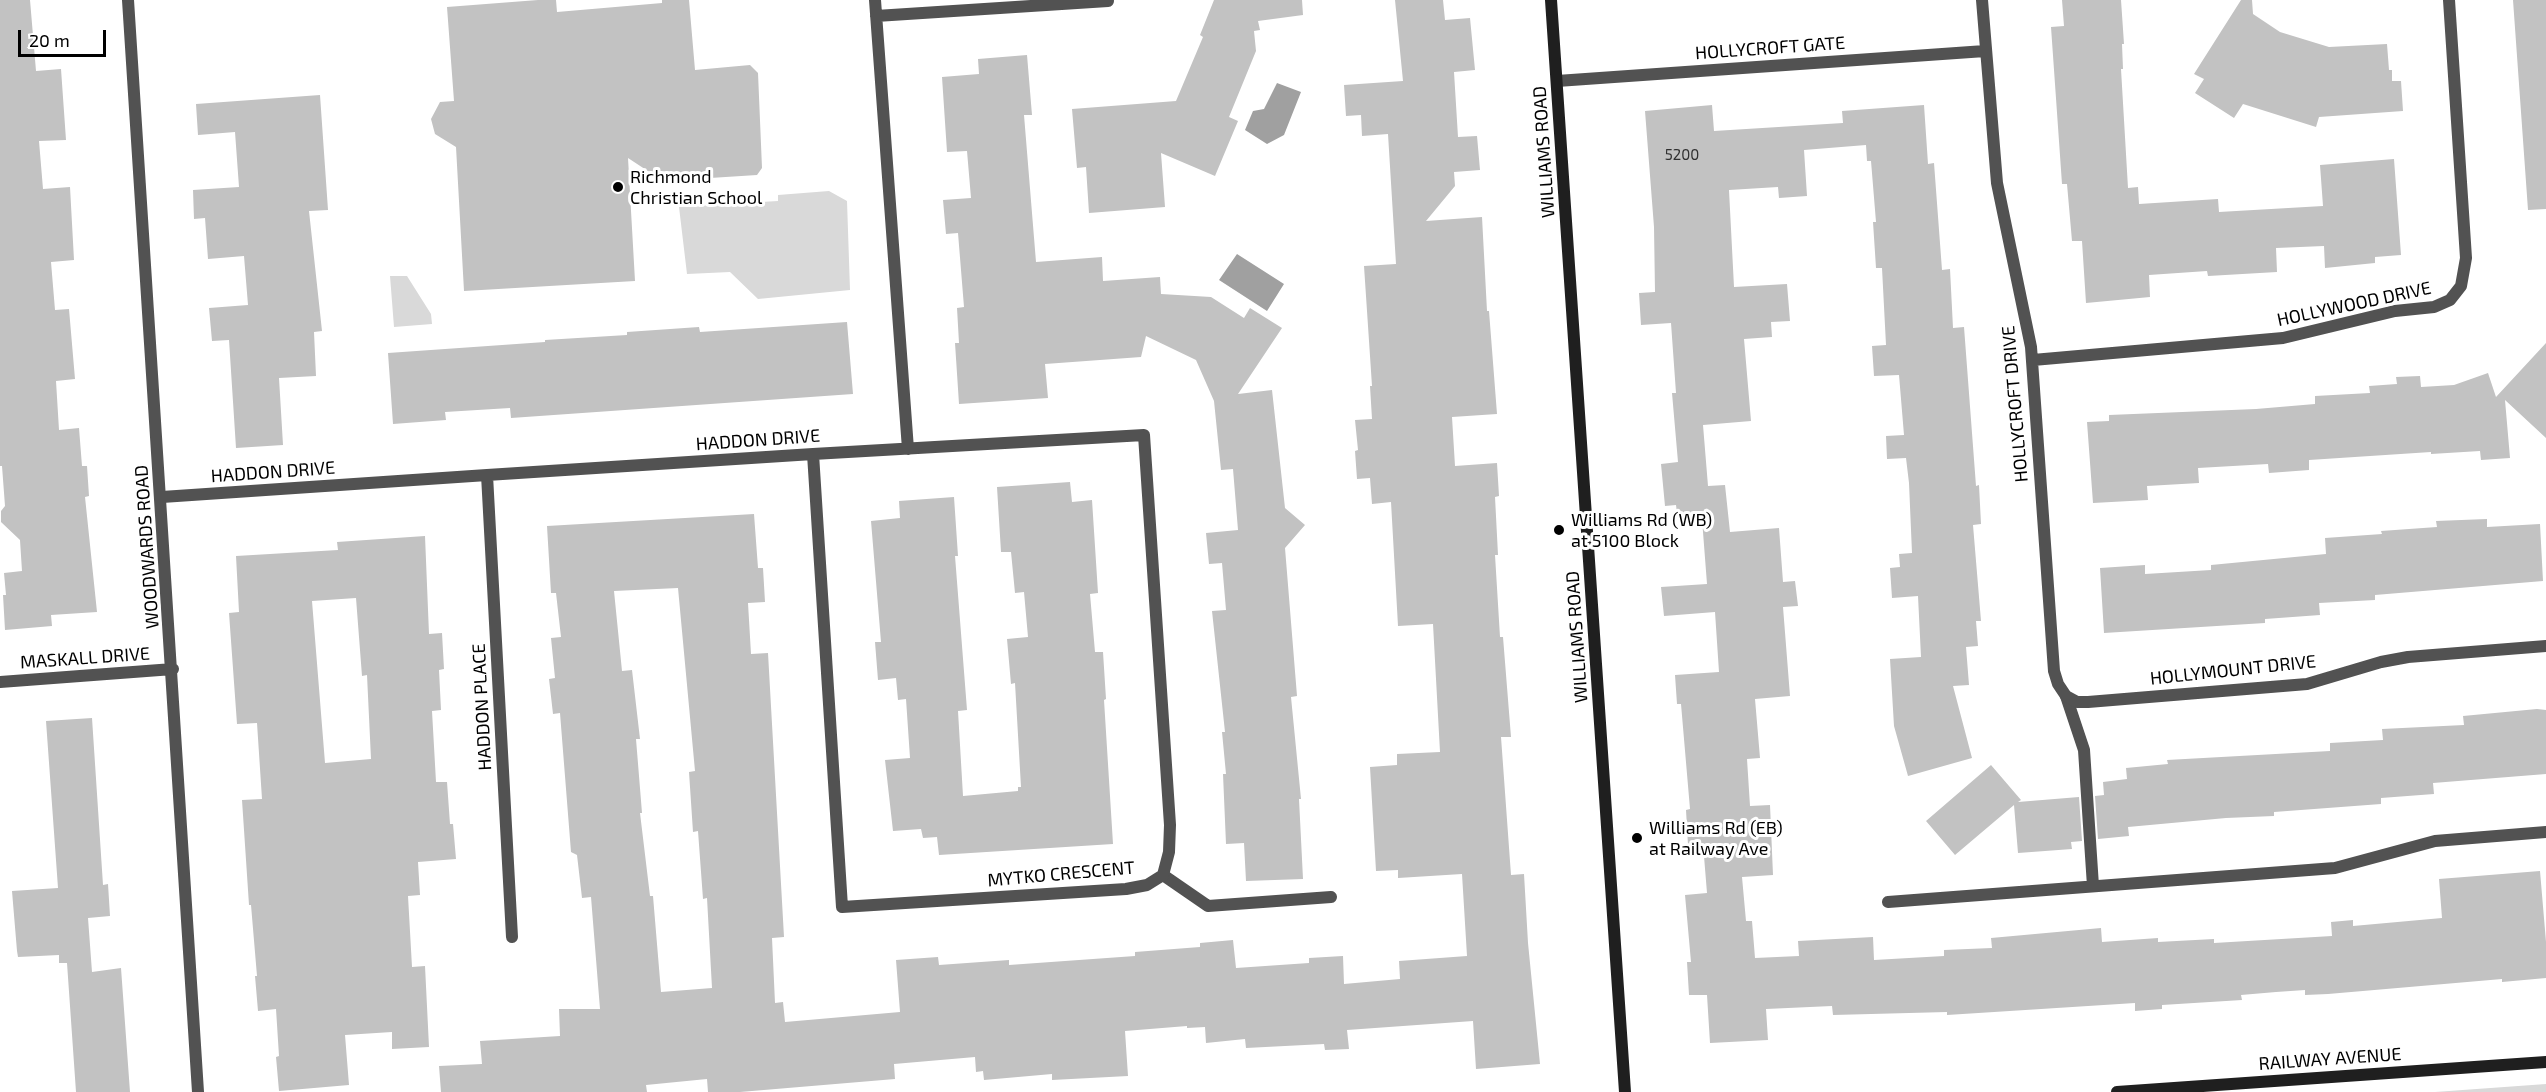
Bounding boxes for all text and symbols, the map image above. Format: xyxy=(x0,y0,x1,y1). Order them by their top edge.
scale bar xyxy=(21,18,110,56)
text: 20 m xyxy=(29,29,70,51)
street label: HOLLYCROFT GATE xyxy=(1694,32,1846,64)
street label: WILLIAMS ROAD xyxy=(1529,85,1559,219)
house number: 5200 xyxy=(1665,146,1699,164)
place label: Richmond Christian School xyxy=(630,166,762,208)
marker: Richmond Christian School xyxy=(611,180,625,194)
street label: HOLLYWOOD DRIVE xyxy=(2275,277,2433,331)
street label: HOLLYCROFT DRIVE xyxy=(1997,325,2033,483)
street label: HADDON DRIVE xyxy=(695,425,821,455)
street label: HADDON DRIVE xyxy=(210,457,336,487)
street label: WOODWARDS ROAD xyxy=(130,464,164,630)
place label: Williams Rd (WB) at 5100 Block xyxy=(1571,509,1712,552)
marker: Williams Rd (WB) at 5100 Block xyxy=(1552,523,1566,537)
street label: WILLIAMS ROAD xyxy=(1562,570,1592,704)
street label: MASKALL DRIVE xyxy=(19,643,151,673)
street label: HADDON PLACE xyxy=(468,643,496,771)
street label: HOLLYMOUNT DRIVE xyxy=(2149,651,2317,689)
place label: Williams Rd (EB) at Railway Ave xyxy=(1649,817,1783,860)
marker: Williams Rd (EB) at Railway Ave xyxy=(1630,831,1644,845)
street label: MYTKO CRESCENT xyxy=(986,857,1136,891)
street label: RAILWAY AVENUE xyxy=(2258,1043,2402,1075)

